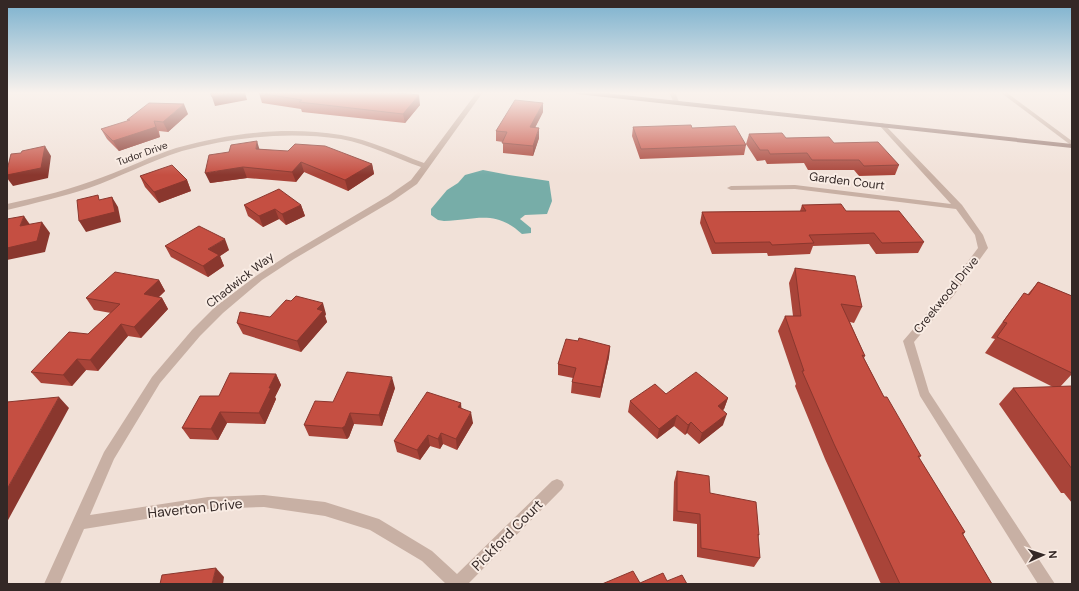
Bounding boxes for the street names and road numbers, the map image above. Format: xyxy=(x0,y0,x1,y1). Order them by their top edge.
street label: Tudor Drive xyxy=(115,138,170,169)
street label: Garden Court xyxy=(808,168,886,194)
street label: Chadwick Way xyxy=(203,248,277,311)
street label: Creekwood Drive xyxy=(910,253,982,337)
street label: Haverton Drive xyxy=(147,494,243,522)
street label: Pickford Court xyxy=(467,495,547,575)

